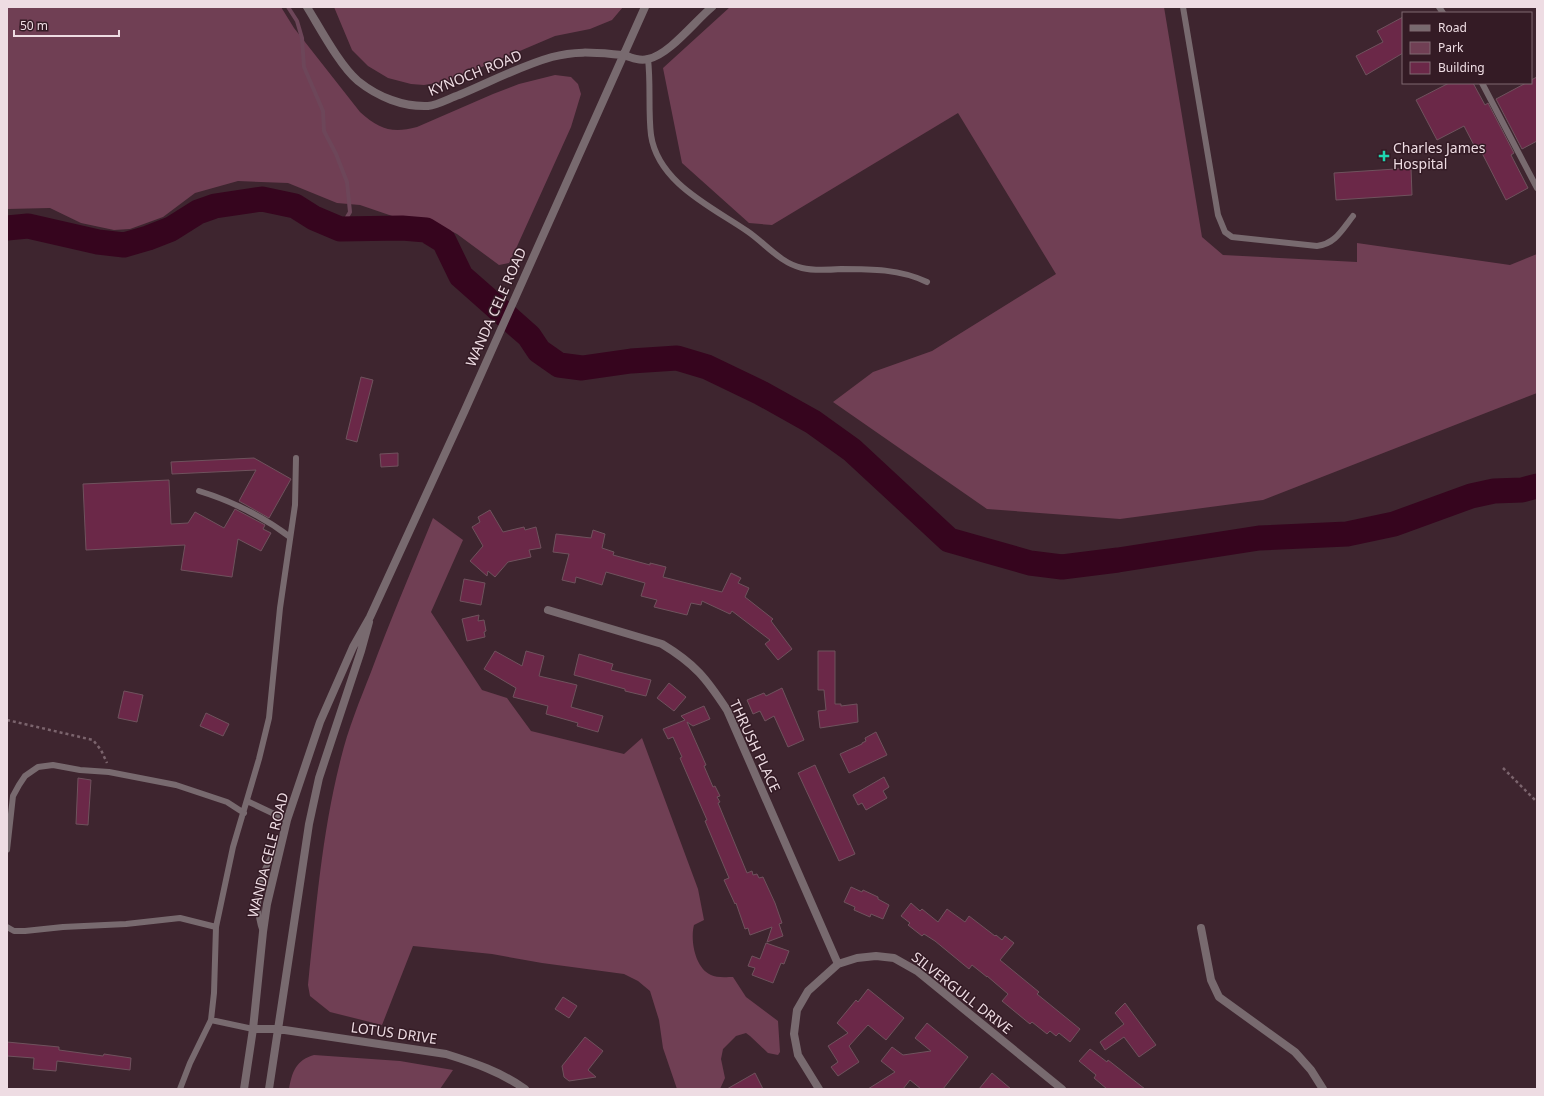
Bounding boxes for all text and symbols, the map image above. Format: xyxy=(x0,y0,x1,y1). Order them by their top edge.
scale bar xyxy=(14,12,119,38)
legend xyxy=(1402,12,1532,84)
text: 50 m xyxy=(20,17,48,34)
text: Road xyxy=(1438,19,1467,36)
text: Park xyxy=(1438,39,1464,56)
street label: KYNOCH ROAD xyxy=(425,45,525,100)
text: Building xyxy=(1438,59,1485,76)
place label: Charles James Hospital xyxy=(1393,138,1486,173)
marker: Charles James Hospital xyxy=(1378,150,1390,162)
street label: WANDA CELE ROAD xyxy=(461,244,530,369)
street label: THRUSH PLACE xyxy=(726,697,785,795)
street label: WANDA CELE ROAD xyxy=(243,790,292,920)
street label: SILVERGULL DRIVE xyxy=(908,947,1017,1038)
street label: LOTUS DRIVE xyxy=(350,1017,438,1048)

